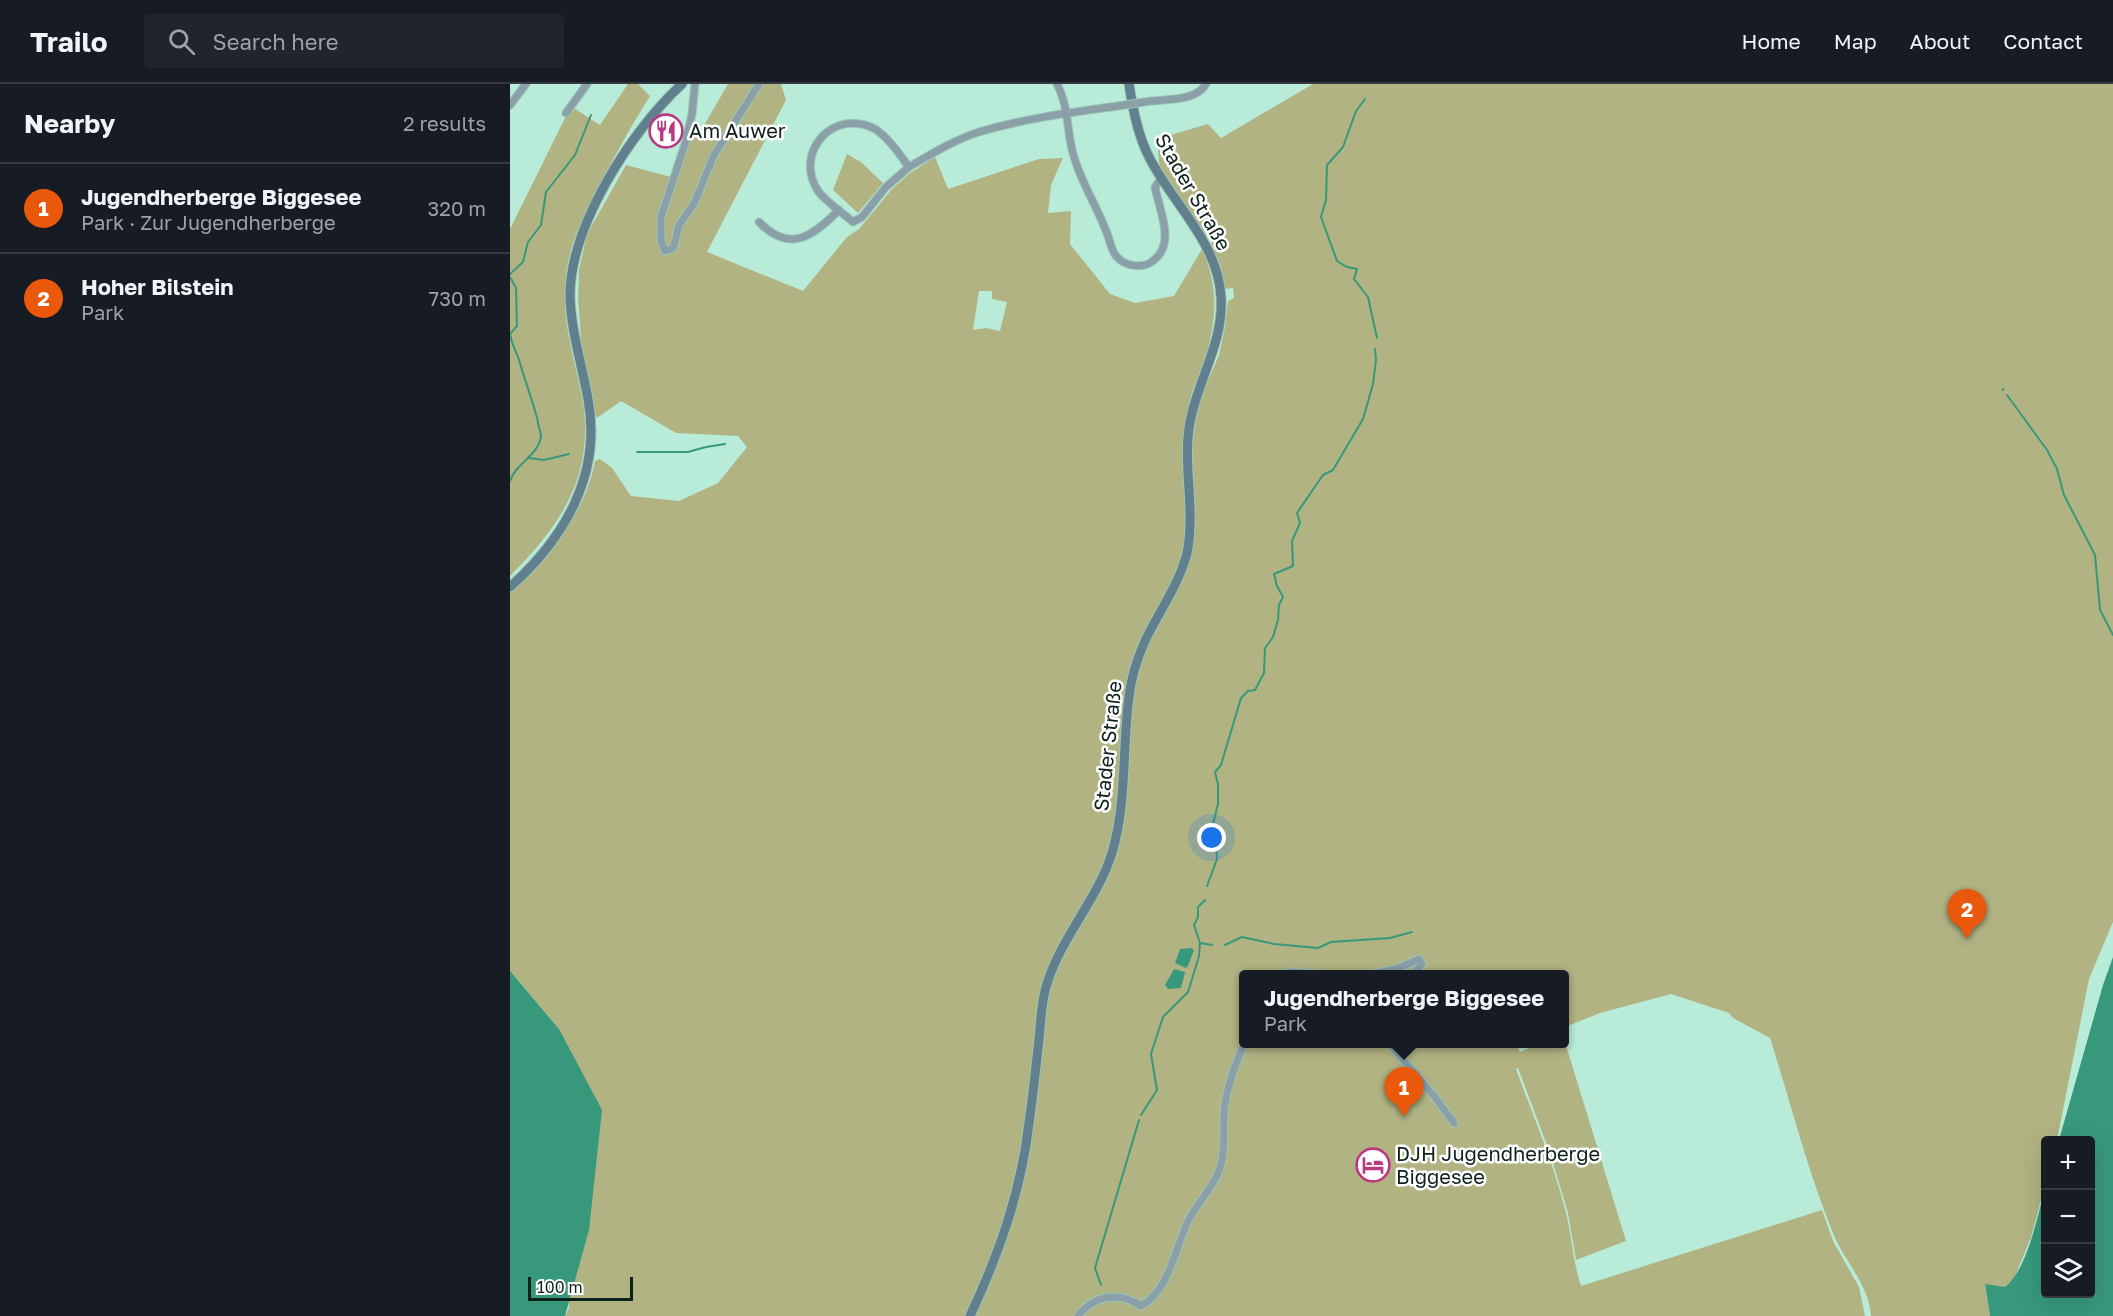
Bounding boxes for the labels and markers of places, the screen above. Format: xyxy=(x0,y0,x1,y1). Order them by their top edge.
restaurant icon: Am Auwer xyxy=(648,113,684,149)
place label: Am Auwer xyxy=(689,118,786,142)
pin: 2 xyxy=(1948,890,1986,939)
pin: 1 xyxy=(1384,1068,1424,1117)
place label: DJH Jugendherberge Biggesee xyxy=(1396,1141,1600,1188)
hotel icon: DJH Jugendherberge Biggesee xyxy=(1355,1147,1391,1183)

